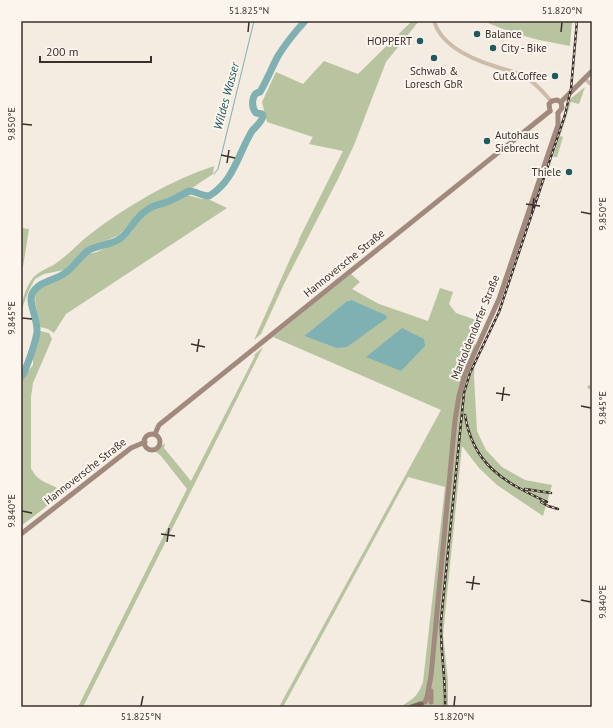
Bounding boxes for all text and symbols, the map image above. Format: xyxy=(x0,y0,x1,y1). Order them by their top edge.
text: 51.825°N xyxy=(229,4,269,17)
text: 51.820°N xyxy=(542,4,582,17)
place label: Balance xyxy=(485,27,522,41)
marker: Balance xyxy=(472,29,482,39)
place label: HOPPERT xyxy=(367,34,412,48)
marker: HOPPERT xyxy=(415,36,425,46)
scale bar xyxy=(40,38,151,64)
place label: City - Bike xyxy=(501,41,547,55)
marker: City - Bike xyxy=(488,43,498,53)
text: 200 m xyxy=(46,44,79,59)
marker: Schwab & Loresch GbR xyxy=(429,53,439,63)
water label: Wildes Wasser xyxy=(210,60,242,131)
place label: Schwab & Loresch GbR xyxy=(405,64,463,91)
place label: Cut&Coffee xyxy=(493,69,547,83)
marker: Cut&Coffee xyxy=(550,71,560,81)
text: 9.850°E xyxy=(5,107,18,141)
place label: Autohaus Siebrecht xyxy=(495,128,540,155)
marker: Autohaus Siebrecht xyxy=(482,136,492,146)
place label: Thiele xyxy=(532,165,561,179)
marker: Thiele xyxy=(564,167,574,177)
text: 9.850°E xyxy=(596,197,609,231)
street label: Hannoversche Straße xyxy=(301,226,388,300)
street label: Markoldendorfer Straße xyxy=(448,272,503,381)
text: 9.845°E xyxy=(5,301,18,335)
text: 9.845°E xyxy=(596,391,609,425)
street label: Hannoversche Straße xyxy=(41,434,129,507)
text: 9.840°E xyxy=(5,494,18,528)
text: 9.840°E xyxy=(596,585,609,619)
text: 51.825°N xyxy=(121,710,161,723)
text: 51.820°N xyxy=(434,710,474,723)

